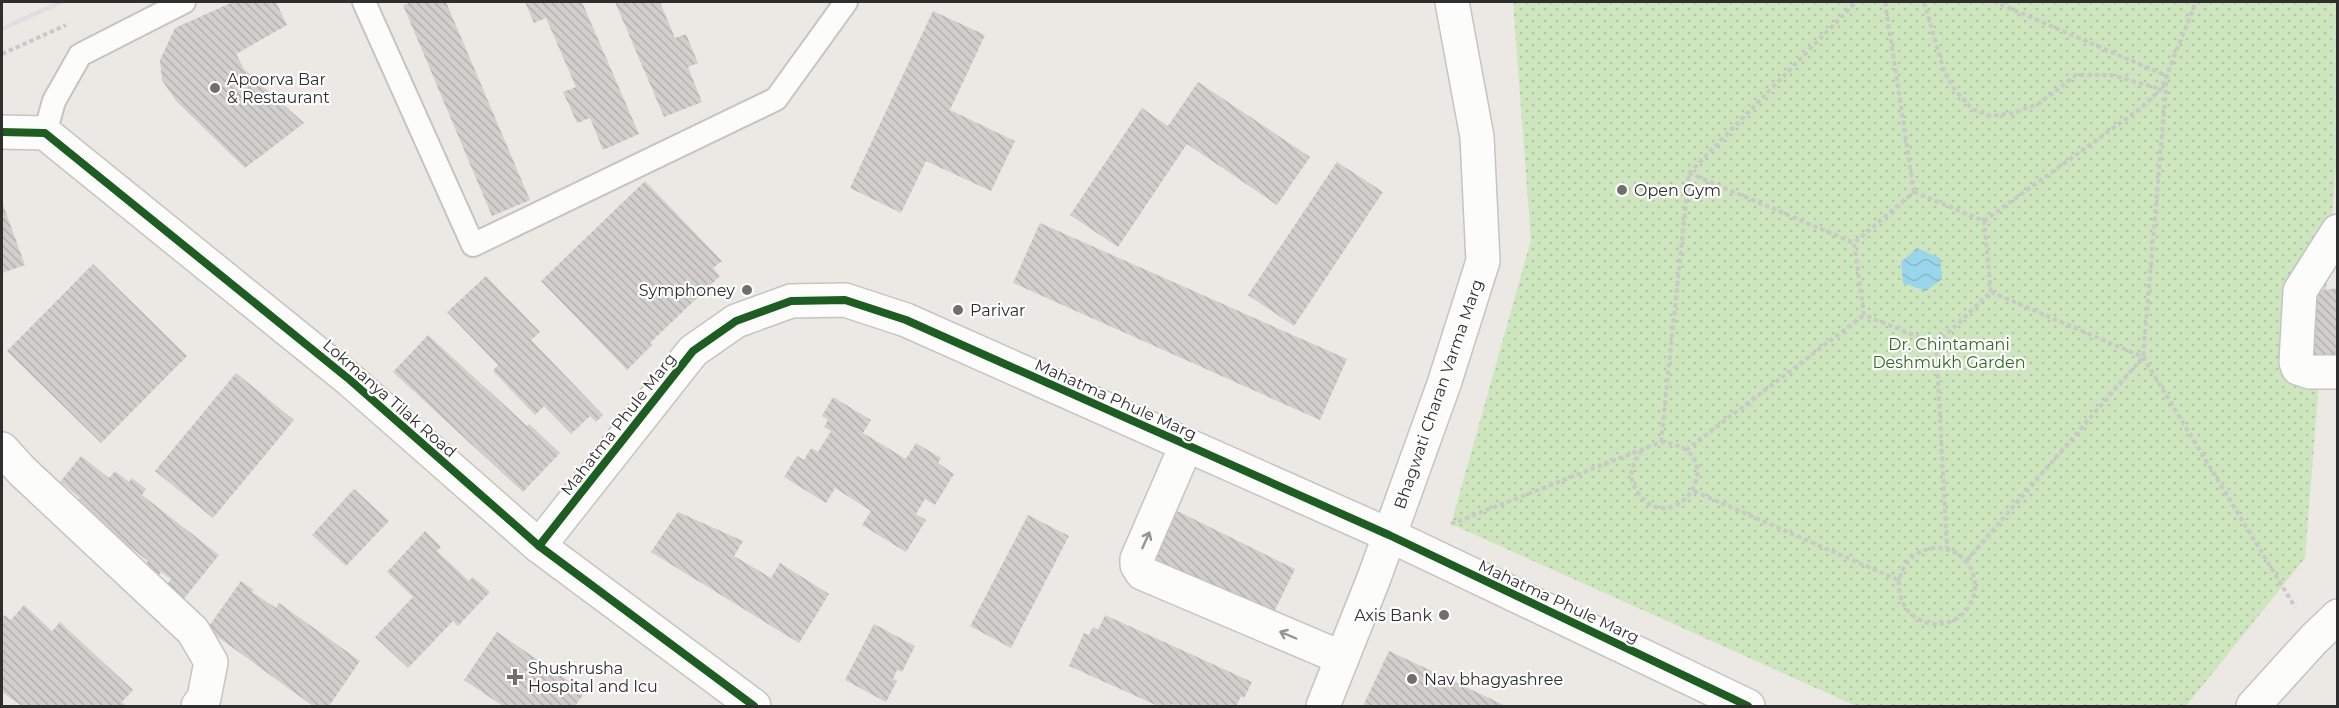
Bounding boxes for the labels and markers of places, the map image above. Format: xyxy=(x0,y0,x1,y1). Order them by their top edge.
place label: Apoorva Bar & Restaurant xyxy=(227,70,330,107)
marker: Apoorva Bar & Restaurant xyxy=(208,81,222,95)
place label: Open Gym xyxy=(1634,181,1721,200)
marker: Open Gym xyxy=(1615,183,1629,197)
place label: Symphoney xyxy=(639,281,735,300)
marker: Symphoney xyxy=(740,283,754,297)
place label: Parivar xyxy=(970,301,1026,320)
marker: Parivar xyxy=(951,303,965,317)
place label: Axis Bank xyxy=(1354,606,1432,625)
marker: Axis Bank xyxy=(1437,608,1451,622)
place label: Shushrusha Hospital and Icu xyxy=(528,659,658,696)
marker: Shushrusha Hospital and Icu xyxy=(506,668,524,686)
place label: Nav bhagyashree xyxy=(1424,670,1563,689)
marker: Nav bhagyashree xyxy=(1405,672,1419,686)

